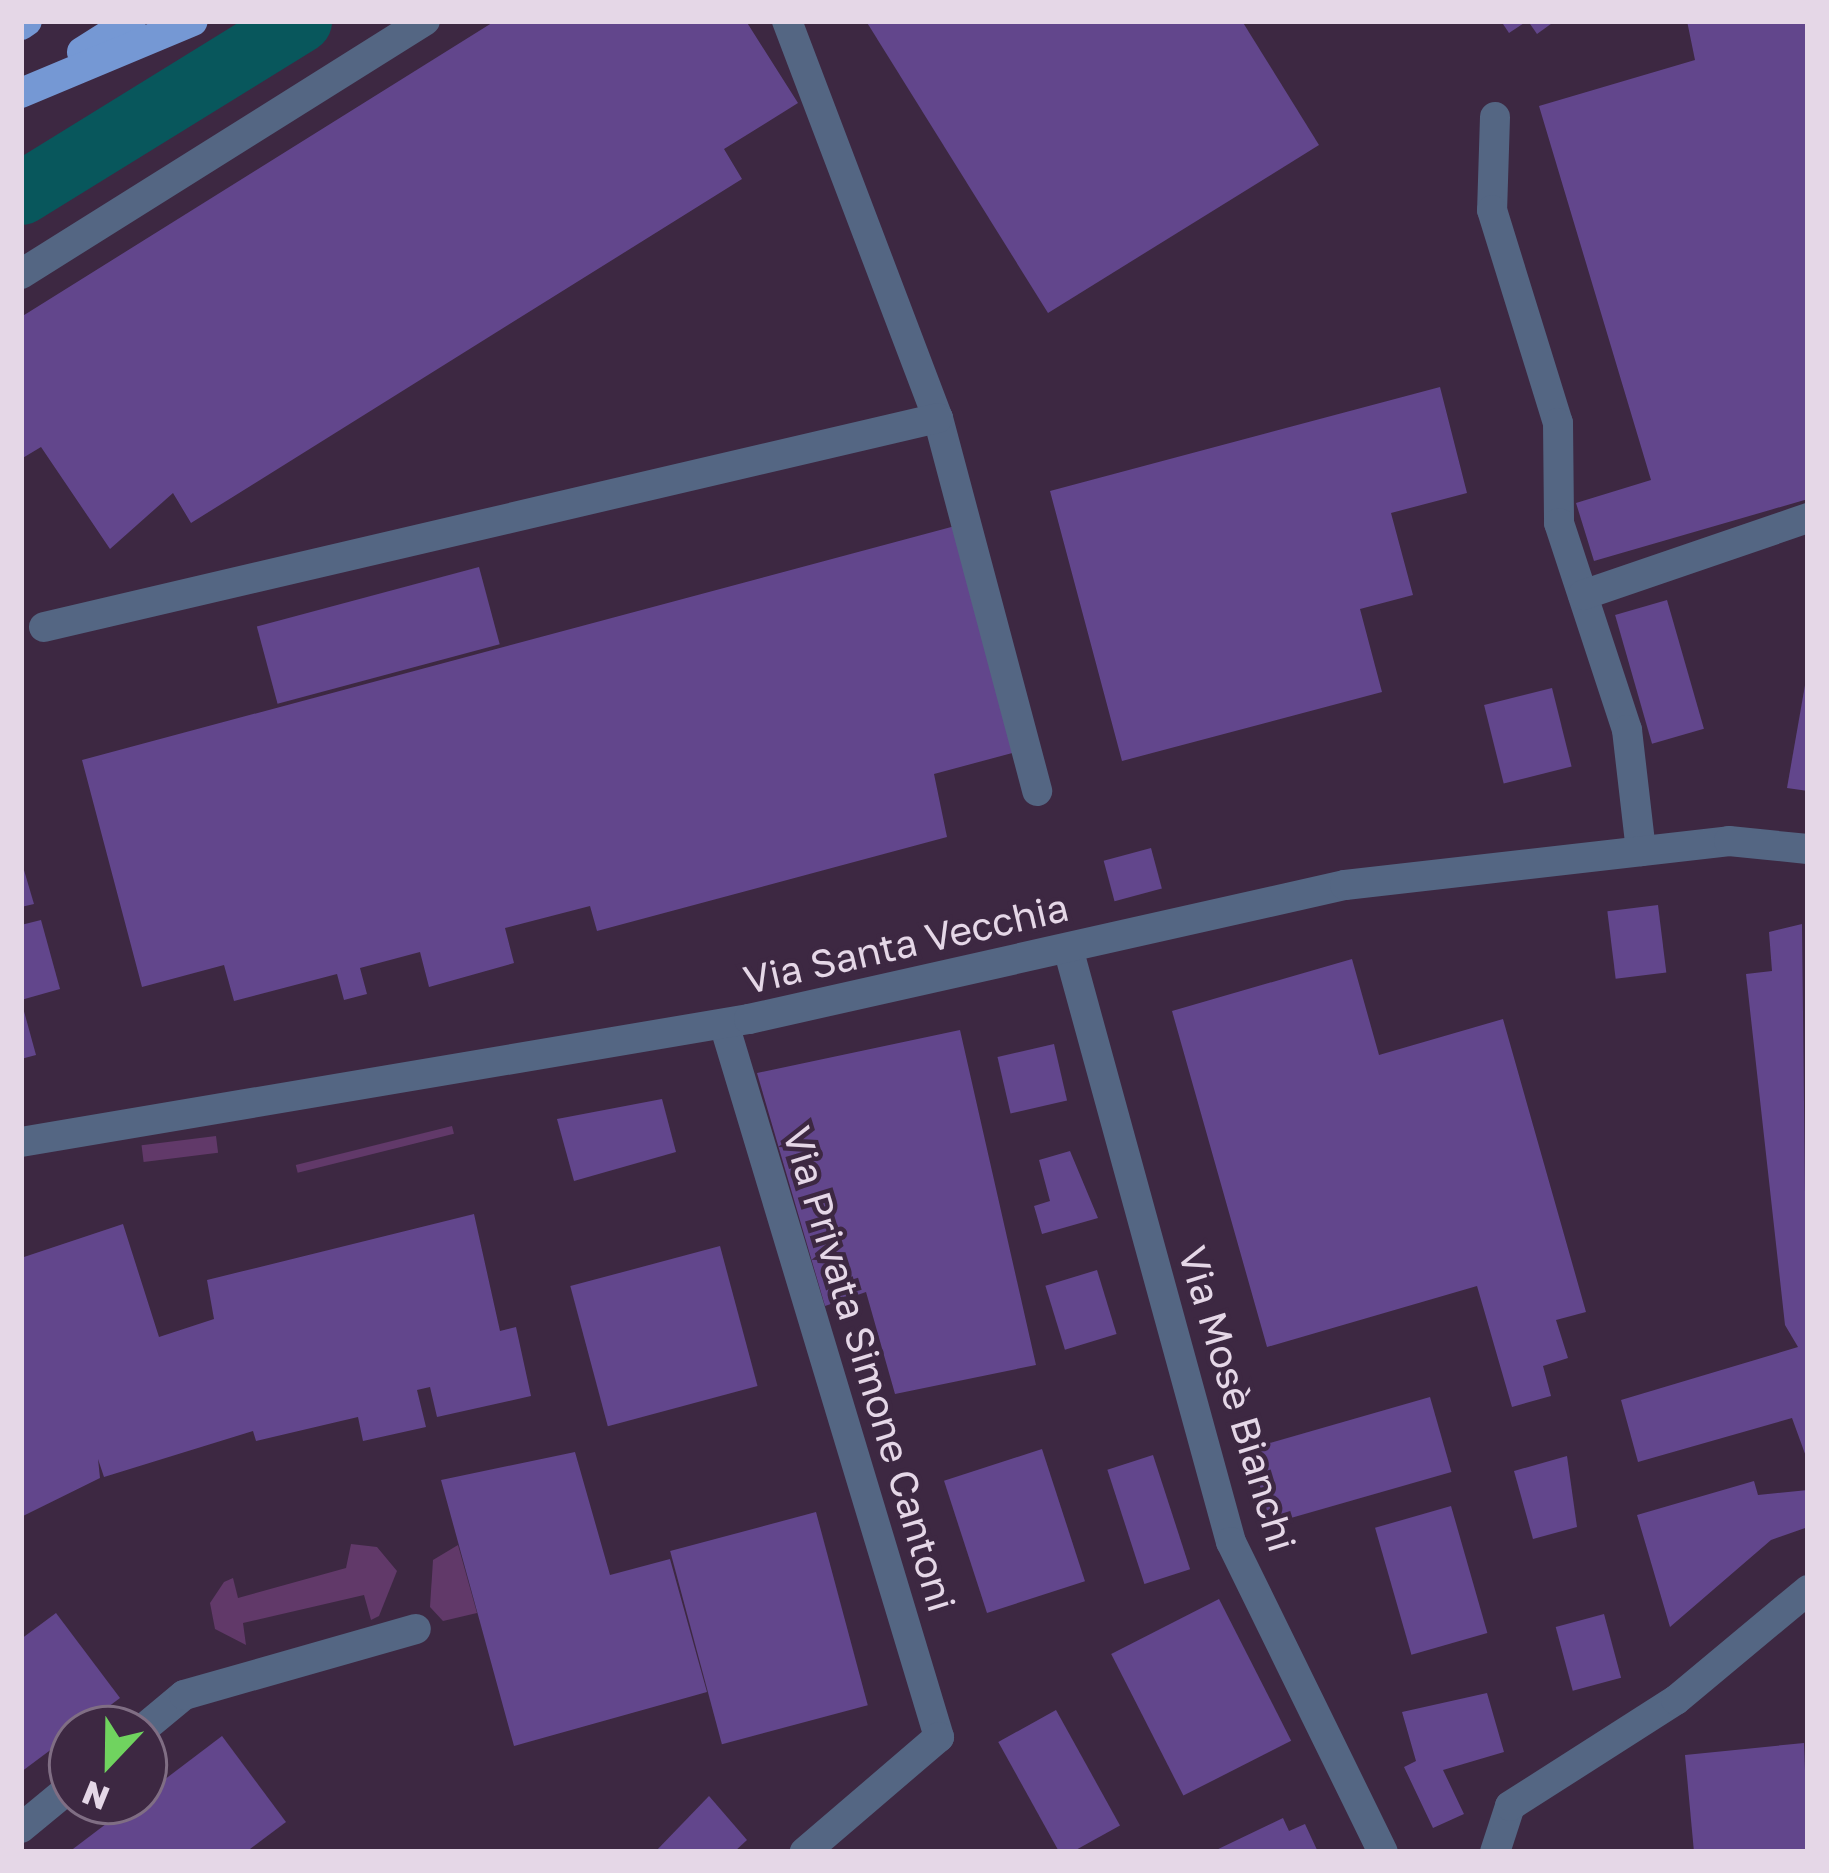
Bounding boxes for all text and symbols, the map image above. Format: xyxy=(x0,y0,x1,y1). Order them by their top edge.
street label: Via Santa Vecchia xyxy=(739,884,1073,1004)
street label: Via Privata Simone Cantoni xyxy=(773,1121,965,1617)
street label: Via Mosè Bianchi xyxy=(1168,1241,1306,1557)
north arrow xyxy=(48,1705,168,1825)
text: N xyxy=(77,1773,114,1819)

